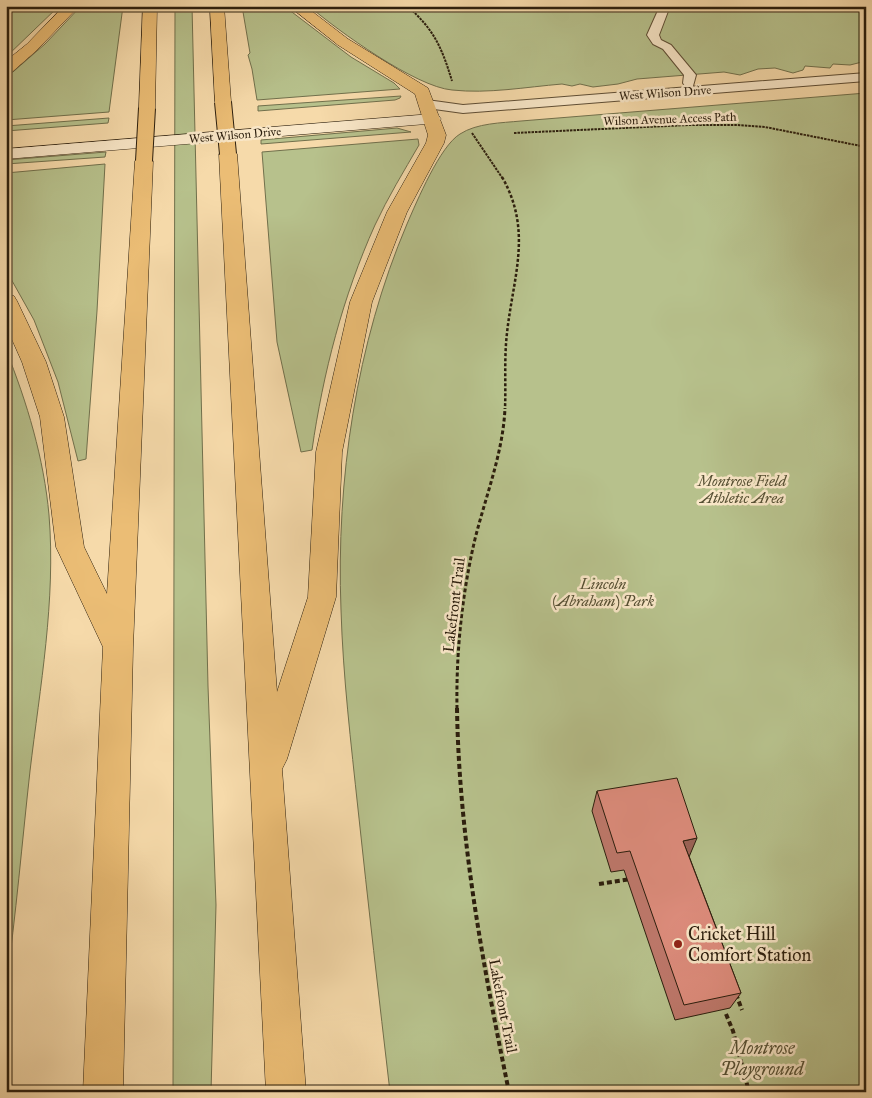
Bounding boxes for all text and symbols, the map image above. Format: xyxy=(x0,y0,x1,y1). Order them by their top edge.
street label: West Wilson Drive xyxy=(618,83,712,103)
street label: Wilson Avenue Access Path xyxy=(603,110,737,128)
street label: West Wilson Drive xyxy=(188,124,282,146)
park label: Montrose Field Athletic Area xyxy=(696,472,788,507)
street label: Lakefront Trail xyxy=(439,556,469,653)
park label: Lincoln (Abraham) Park xyxy=(552,575,654,611)
place label: Cricket Hill Comfort Station xyxy=(688,923,811,966)
marker: Cricket Hill Comfort Station xyxy=(672,938,684,950)
street label: Lakefront Trail xyxy=(485,957,521,1055)
park label: Montrose Playground xyxy=(720,1037,805,1080)

